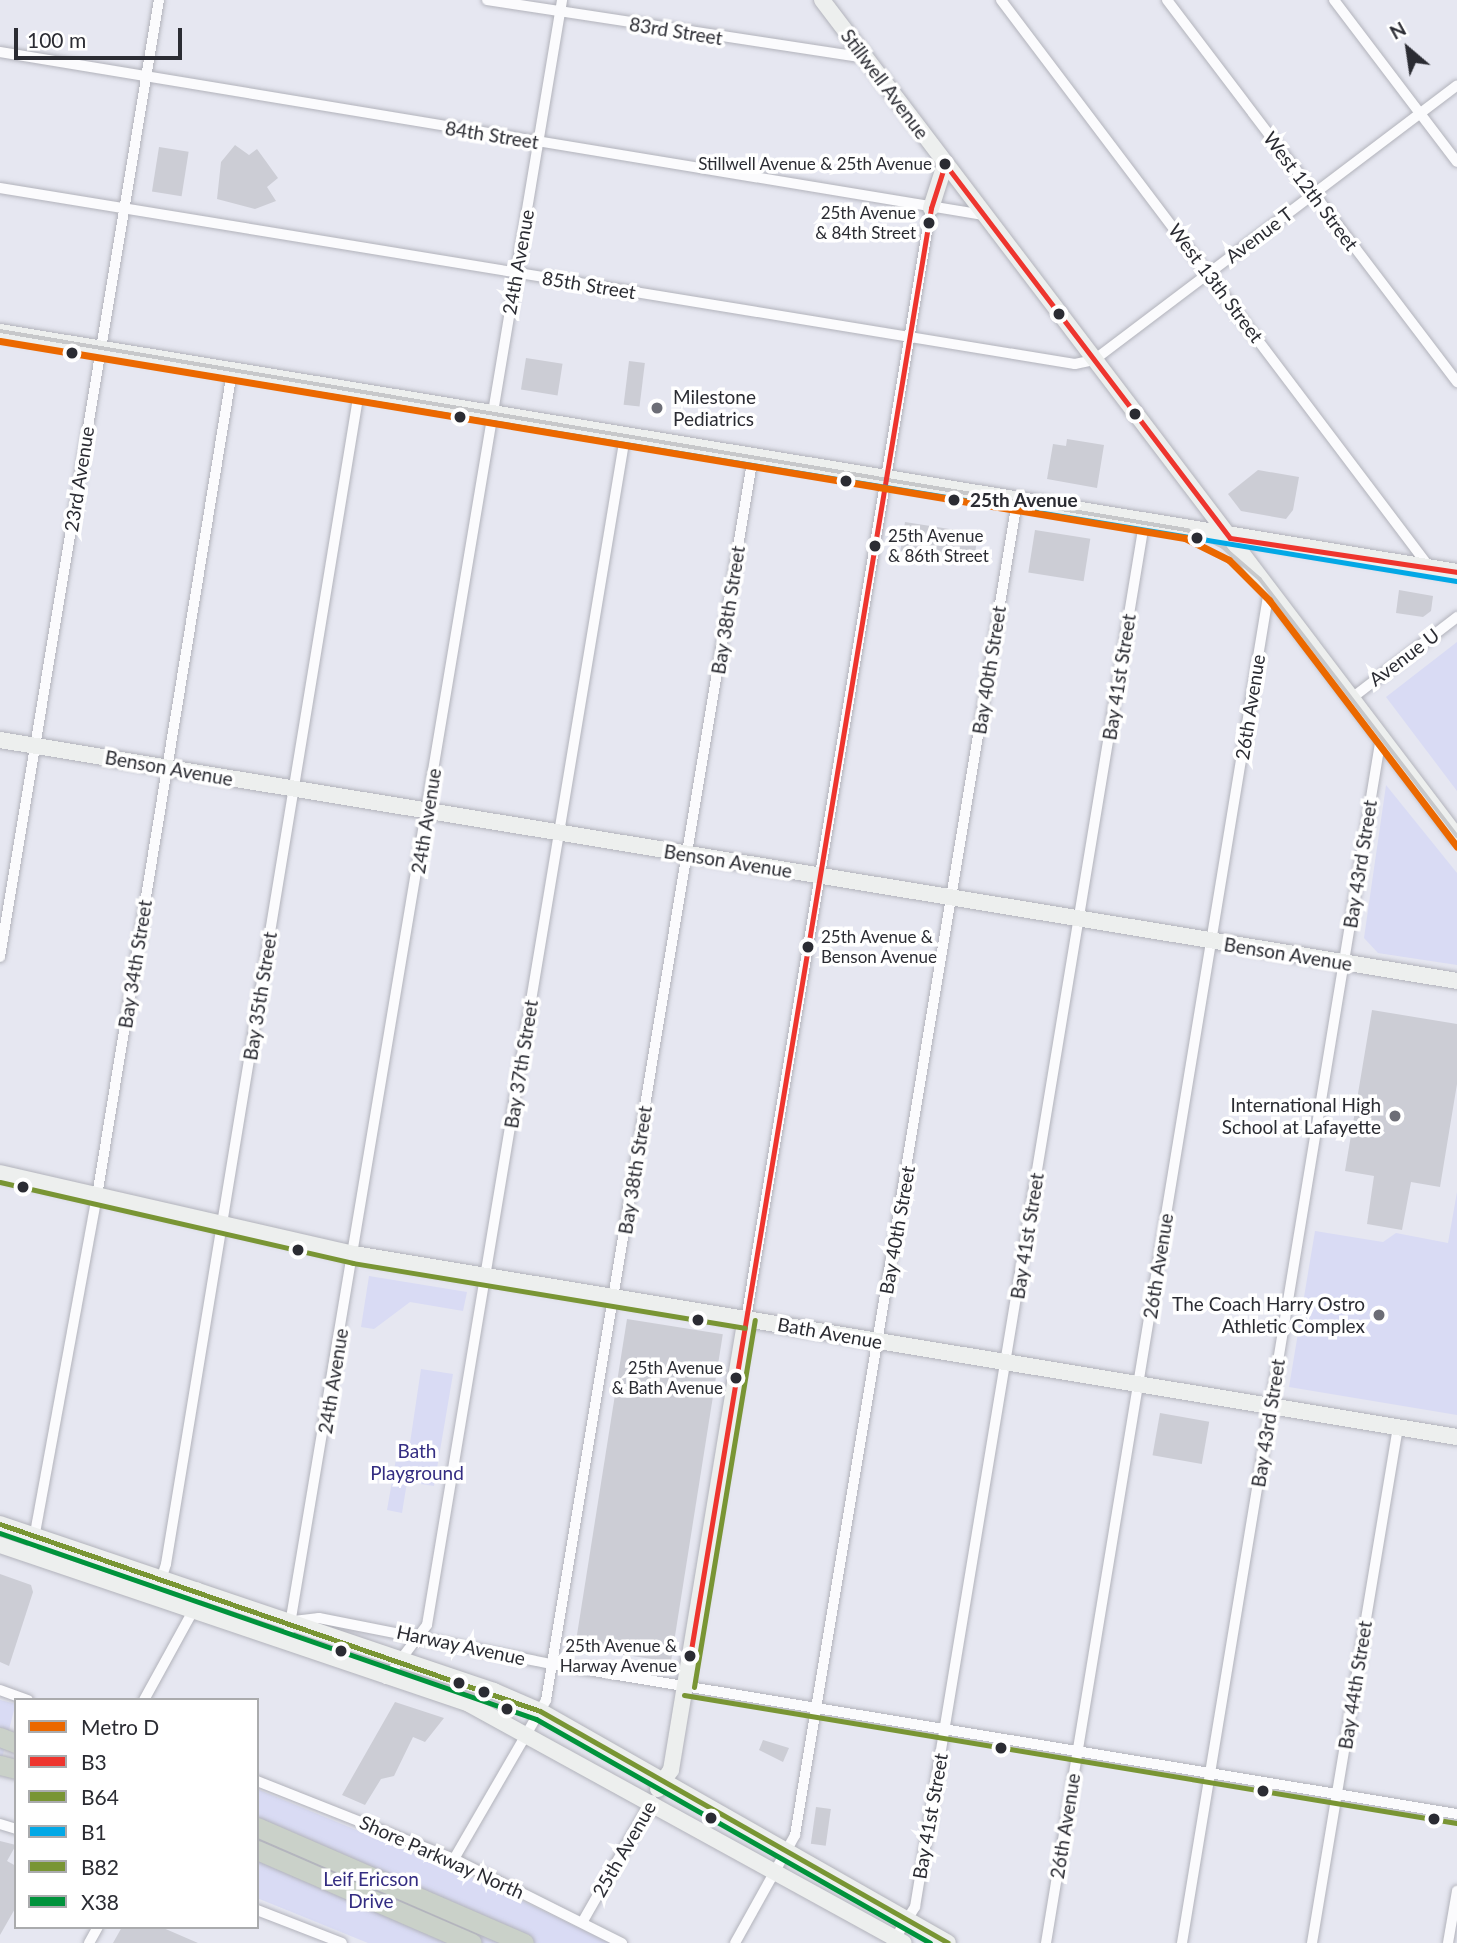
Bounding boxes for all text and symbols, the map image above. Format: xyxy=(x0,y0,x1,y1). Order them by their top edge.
street label: 83rd Street xyxy=(628,12,724,50)
scale bar xyxy=(18,14,186,58)
north arrow xyxy=(1373,14,1443,84)
text: N xyxy=(1386,17,1410,44)
street label: Stillwell Avenue xyxy=(836,24,934,144)
text: 100 m xyxy=(27,27,86,52)
street label: 84th Street xyxy=(444,116,540,154)
street label: West 12th Street xyxy=(1259,127,1363,255)
place label: Stillwell Avenue & 25th Avenue xyxy=(697,154,932,174)
marker: Stillwell Avenue & 25th Avenue xyxy=(938,157,952,171)
street label: Avenue T xyxy=(1221,202,1297,268)
place label: 25th Avenue & 84th Street xyxy=(815,203,916,243)
street label: 24th Avenue xyxy=(497,207,539,317)
marker: 25th Avenue & 84th Street xyxy=(922,216,936,230)
street label: West 13th Street xyxy=(1164,219,1268,347)
street label: 85th Street xyxy=(541,266,637,304)
unlabelled marker xyxy=(1052,307,1066,321)
unlabelled marker xyxy=(65,346,79,360)
place label: Milestone Pediatrics xyxy=(673,386,756,430)
marker: Milestone Pediatrics xyxy=(647,398,667,418)
unlabelled marker xyxy=(1128,407,1142,421)
unlabelled marker xyxy=(453,410,467,424)
street label: 23rd Avenue xyxy=(59,424,99,534)
unlabelled marker xyxy=(839,474,853,488)
place label: 25th Avenue xyxy=(970,489,1078,511)
marker: 25th Avenue xyxy=(944,490,964,510)
place label: 25th Avenue & 86th Street xyxy=(888,526,989,566)
unlabelled marker xyxy=(1190,531,1204,545)
marker: 25th Avenue & 86th Street xyxy=(868,539,882,553)
street label: Bay 38th Street xyxy=(707,544,749,676)
street label: Bay 40th Street xyxy=(968,604,1010,736)
street label: Bay 41st Street xyxy=(1098,612,1140,742)
street label: Avenue U xyxy=(1364,623,1444,691)
street label: 26th Avenue xyxy=(1230,652,1270,762)
street label: Benson Avenue xyxy=(103,745,235,791)
street label: 24th Avenue xyxy=(406,766,446,876)
street label: Bay 43rd Street xyxy=(1339,798,1381,930)
street label: Benson Avenue xyxy=(662,840,794,882)
street label: Bay 34th Street xyxy=(114,898,156,1030)
place label: 25th Avenue & Benson Avenue xyxy=(821,927,937,967)
street label: Bay 35th Street xyxy=(239,930,281,1062)
street label: Benson Avenue xyxy=(1222,933,1354,975)
marker: 25th Avenue & Benson Avenue xyxy=(801,940,815,954)
street label: Bay 37th Street xyxy=(500,998,542,1130)
place label: International High School at Lafayette xyxy=(1222,1094,1381,1138)
street label: Bay 38th Street xyxy=(614,1104,656,1236)
marker: International High School at Lafayette xyxy=(1387,1108,1403,1124)
street label: Bay 40th Street xyxy=(874,1164,920,1296)
street label: Bay 41st Street xyxy=(1006,1171,1048,1301)
unlabelled marker xyxy=(16,1180,30,1194)
street label: 26th Avenue xyxy=(1138,1211,1178,1321)
unlabelled marker xyxy=(291,1243,305,1257)
place label: The Coach Harry Ostro Athletic Complex xyxy=(1172,1293,1365,1337)
marker: The Coach Harry Ostro Athletic Complex xyxy=(1371,1307,1387,1323)
unlabelled marker xyxy=(691,1313,705,1327)
street label: Bath Avenue xyxy=(776,1313,884,1353)
street label: 24th Avenue xyxy=(313,1326,353,1436)
street label: Bay 43rd Street xyxy=(1247,1357,1289,1489)
place label: 25th Avenue & Bath Avenue xyxy=(611,1358,723,1398)
marker: 25th Avenue & Bath Avenue xyxy=(729,1371,743,1385)
park label: Bath Playground xyxy=(370,1440,464,1484)
street label: Bay 44th Street xyxy=(1334,1619,1376,1751)
street label: Harway Avenue xyxy=(394,1620,528,1670)
place label: 25th Avenue & Harway Avenue xyxy=(559,1636,677,1676)
unlabelled marker xyxy=(334,1644,348,1658)
marker: 25th Avenue & Harway Avenue xyxy=(683,1649,697,1663)
unlabelled marker xyxy=(452,1676,466,1690)
unlabelled marker xyxy=(477,1685,491,1699)
legend xyxy=(14,1698,259,1929)
unlabelled marker xyxy=(500,1702,514,1716)
text: Metro D xyxy=(81,1714,159,1739)
unlabelled marker xyxy=(994,1741,1008,1755)
text: B3 xyxy=(81,1749,107,1774)
street label: Bay 41st Street xyxy=(908,1751,952,1881)
street label: 26th Avenue xyxy=(1045,1771,1085,1881)
text: B64 xyxy=(81,1784,119,1809)
unlabelled marker xyxy=(1256,1784,1270,1798)
street label: 25th Avenue xyxy=(587,1797,661,1901)
street label: Shore Parkway North xyxy=(356,1810,528,1904)
unlabelled marker xyxy=(704,1811,718,1825)
unlabelled marker xyxy=(1427,1812,1441,1826)
text: B1 xyxy=(81,1819,107,1844)
text: B82 xyxy=(81,1854,119,1879)
park label: Leif Ericson Drive xyxy=(323,1868,419,1912)
text: X38 xyxy=(81,1889,119,1914)

